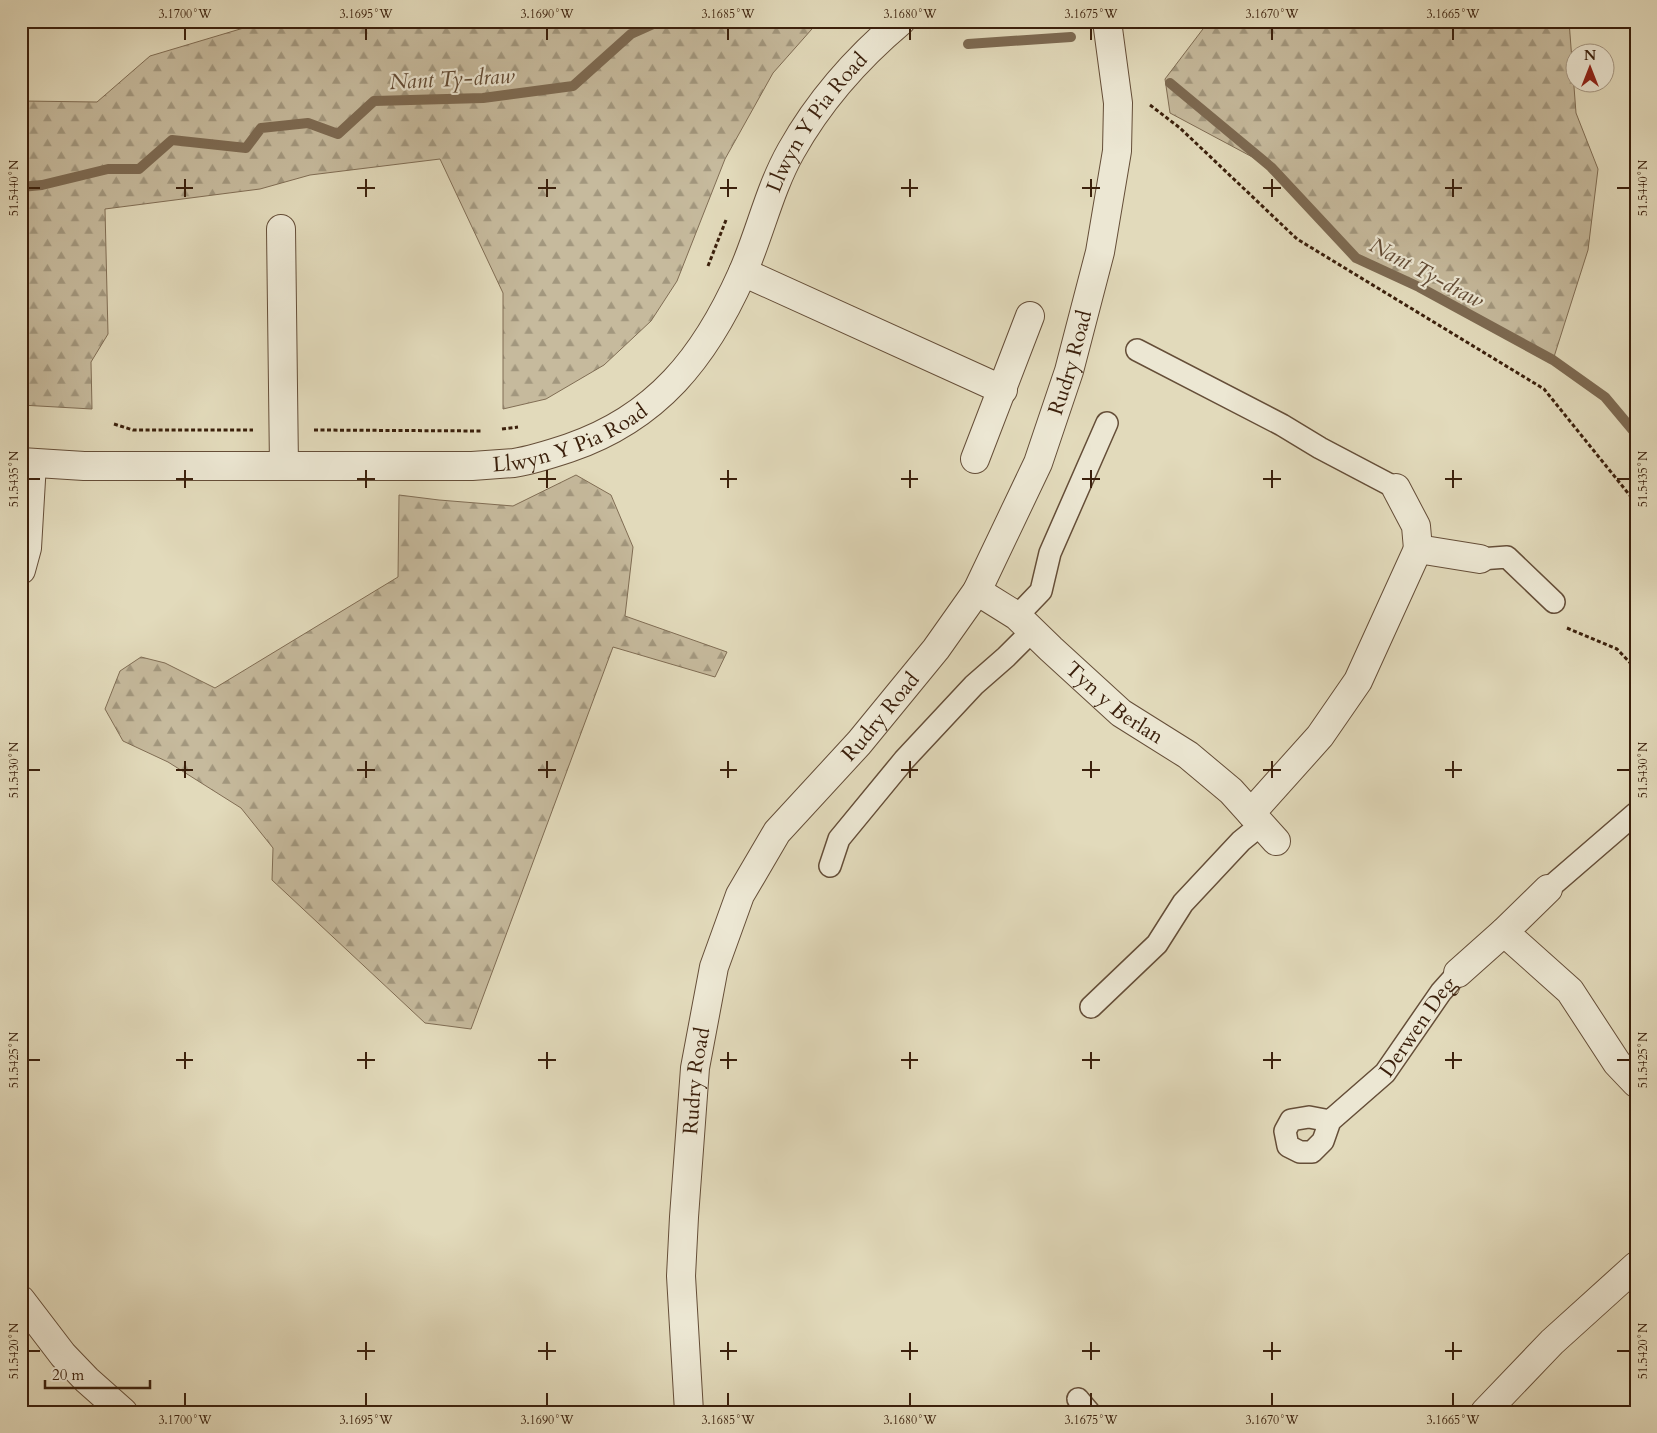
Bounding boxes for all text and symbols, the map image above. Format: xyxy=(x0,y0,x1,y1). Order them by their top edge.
text: 3.1700°W xyxy=(158,6,212,22)
text: 3.1695°W xyxy=(339,6,393,22)
text: 3.1690°W xyxy=(520,6,574,22)
text: 3.1685°W xyxy=(701,6,755,22)
text: 3.1680°W xyxy=(883,6,937,22)
text: 3.1675°W xyxy=(1064,6,1118,22)
text: 3.1670°W xyxy=(1245,6,1299,22)
text: 3.1665°W xyxy=(1426,6,1480,22)
north arrow xyxy=(1564,42,1614,92)
street label: Llwyn Y Pia Road xyxy=(760,46,874,197)
text: N xyxy=(1584,46,1596,65)
water label: Nant Ty-draw xyxy=(389,61,516,97)
text: 51.5440°N xyxy=(6,159,22,216)
text: 51.5440°N xyxy=(1635,159,1651,216)
water label: Nant Ty-draw xyxy=(1364,230,1490,316)
street label: Rudry Road xyxy=(1041,307,1099,419)
street label: Llwyn Y Pia Road xyxy=(492,397,654,479)
text: 51.5435°N xyxy=(6,450,22,507)
text: 51.5435°N xyxy=(1635,450,1651,507)
street label: Tyn y Berlan xyxy=(1059,655,1169,751)
street label: Rudry Road xyxy=(835,666,926,768)
text: 51.5430°N xyxy=(6,741,22,798)
text: 51.5430°N xyxy=(1635,741,1651,798)
street label: Derwen Deg xyxy=(1372,970,1463,1083)
street label: Rudry Road xyxy=(676,1025,717,1136)
text: 51.5425°N xyxy=(6,1031,22,1088)
text: 51.5425°N xyxy=(1635,1031,1651,1088)
text: 51.5420°N xyxy=(6,1322,22,1379)
text: 51.5420°N xyxy=(1635,1322,1651,1379)
scale bar xyxy=(45,1358,150,1390)
text: 20 m xyxy=(52,1365,84,1385)
text: 3.1700°W xyxy=(158,1412,212,1428)
text: 3.1695°W xyxy=(339,1412,393,1428)
text: 3.1690°W xyxy=(520,1412,574,1428)
text: 3.1685°W xyxy=(701,1412,755,1428)
text: 3.1680°W xyxy=(883,1412,937,1428)
text: 3.1675°W xyxy=(1064,1412,1118,1428)
text: 3.1670°W xyxy=(1245,1412,1299,1428)
text: 3.1665°W xyxy=(1426,1412,1480,1428)

